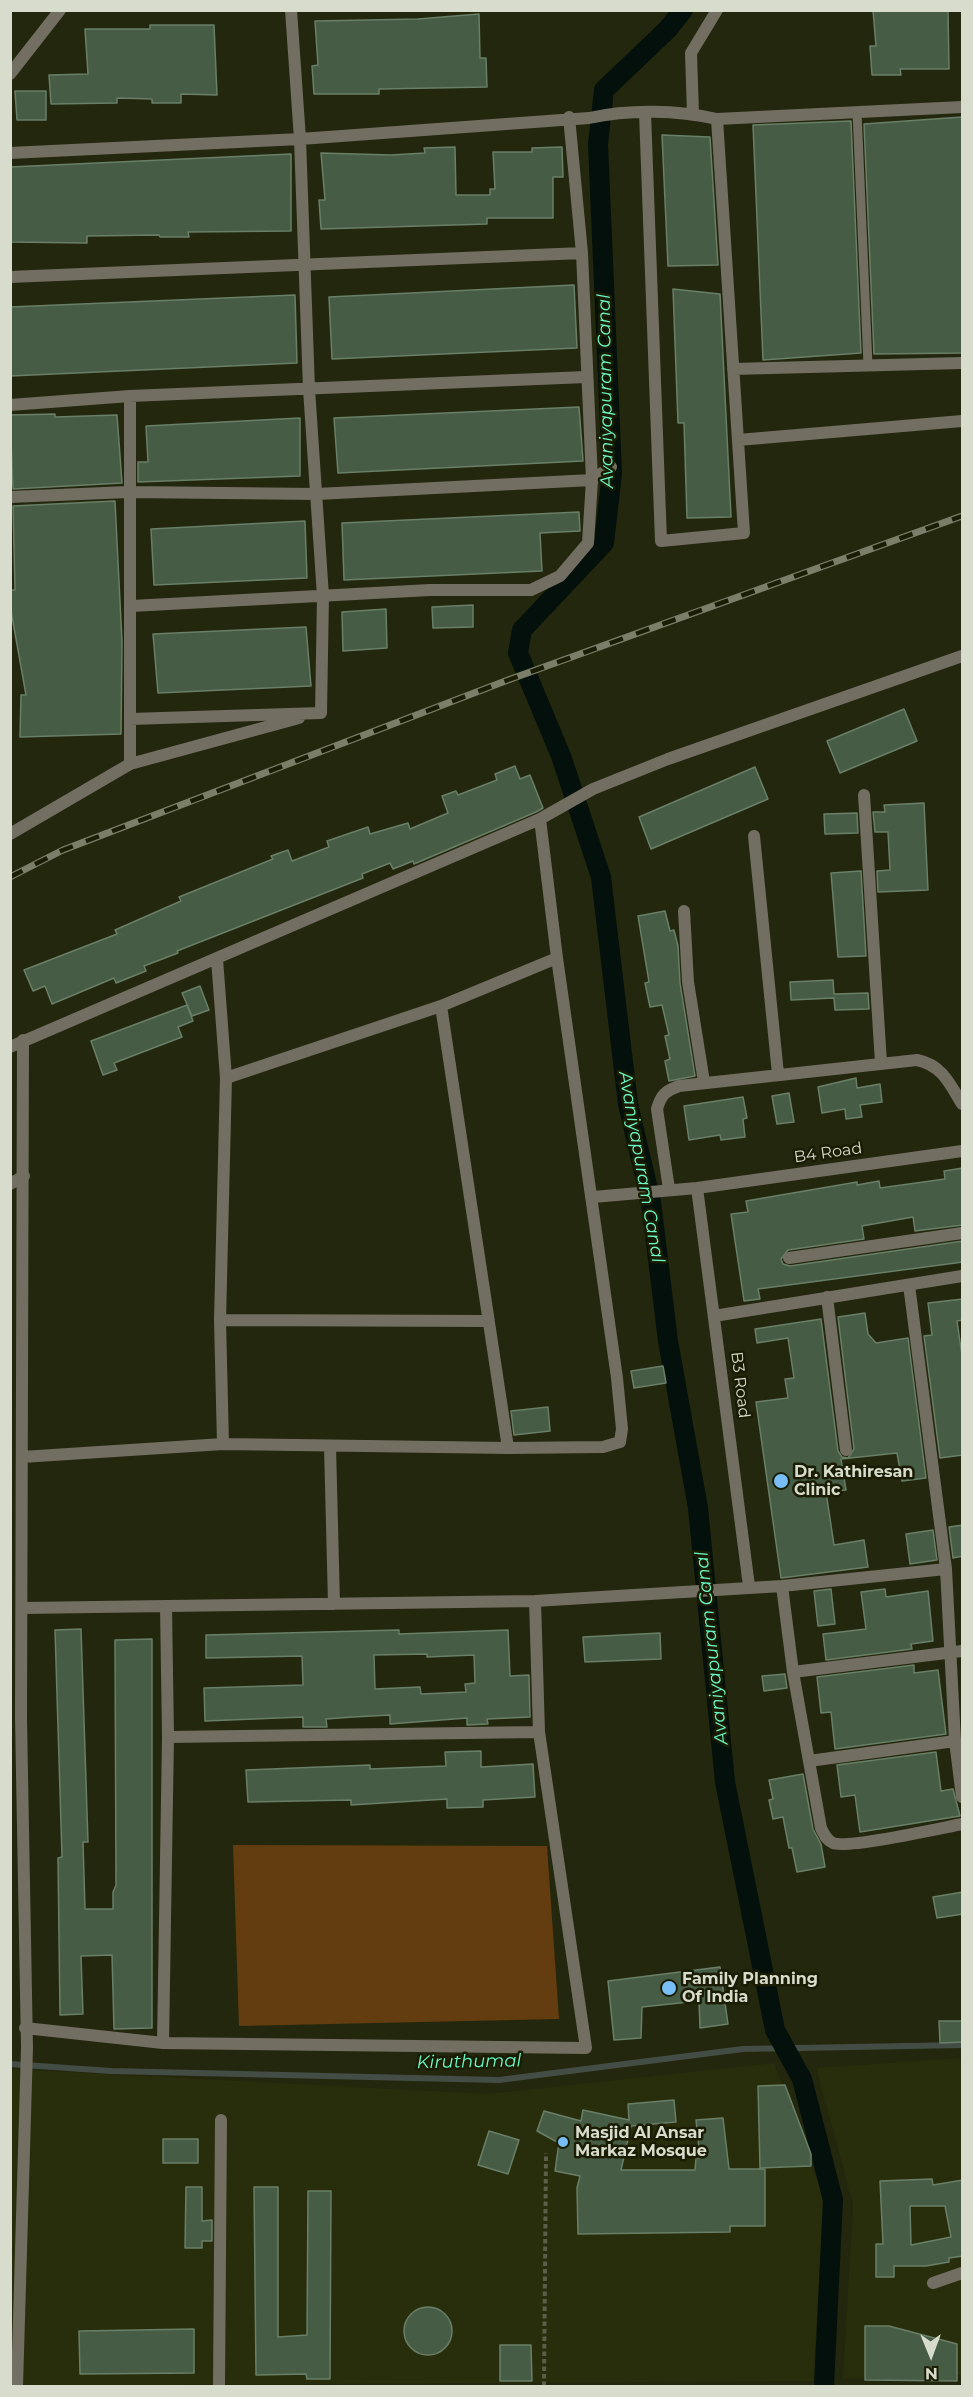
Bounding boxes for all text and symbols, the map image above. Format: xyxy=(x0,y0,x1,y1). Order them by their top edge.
water label: Avaniyapuram Canal xyxy=(594,294,618,488)
water label: Avaniyapuram Canal xyxy=(614,1070,668,1264)
street label: B4 Road xyxy=(793,1139,863,1167)
street label: B3 Road xyxy=(726,1351,754,1419)
place label: Dr. Kathiresan Clinic xyxy=(794,1462,913,1500)
marker: Dr. Kathiresan Clinic xyxy=(772,1472,790,1490)
water label: Avaniyapuram Canal xyxy=(691,1550,733,1746)
place label: Family Planning Of India xyxy=(682,1969,818,2007)
marker: Family Planning Of India xyxy=(660,1979,678,1997)
water label: Kiruthumal xyxy=(416,2050,522,2074)
place label: Masjid Al Ansar Markaz Mosque xyxy=(575,2123,707,2161)
marker: Masjid Al Ansar Markaz Mosque xyxy=(556,2135,570,2149)
north arrow xyxy=(901,2325,961,2385)
text: N xyxy=(925,2364,938,2383)

